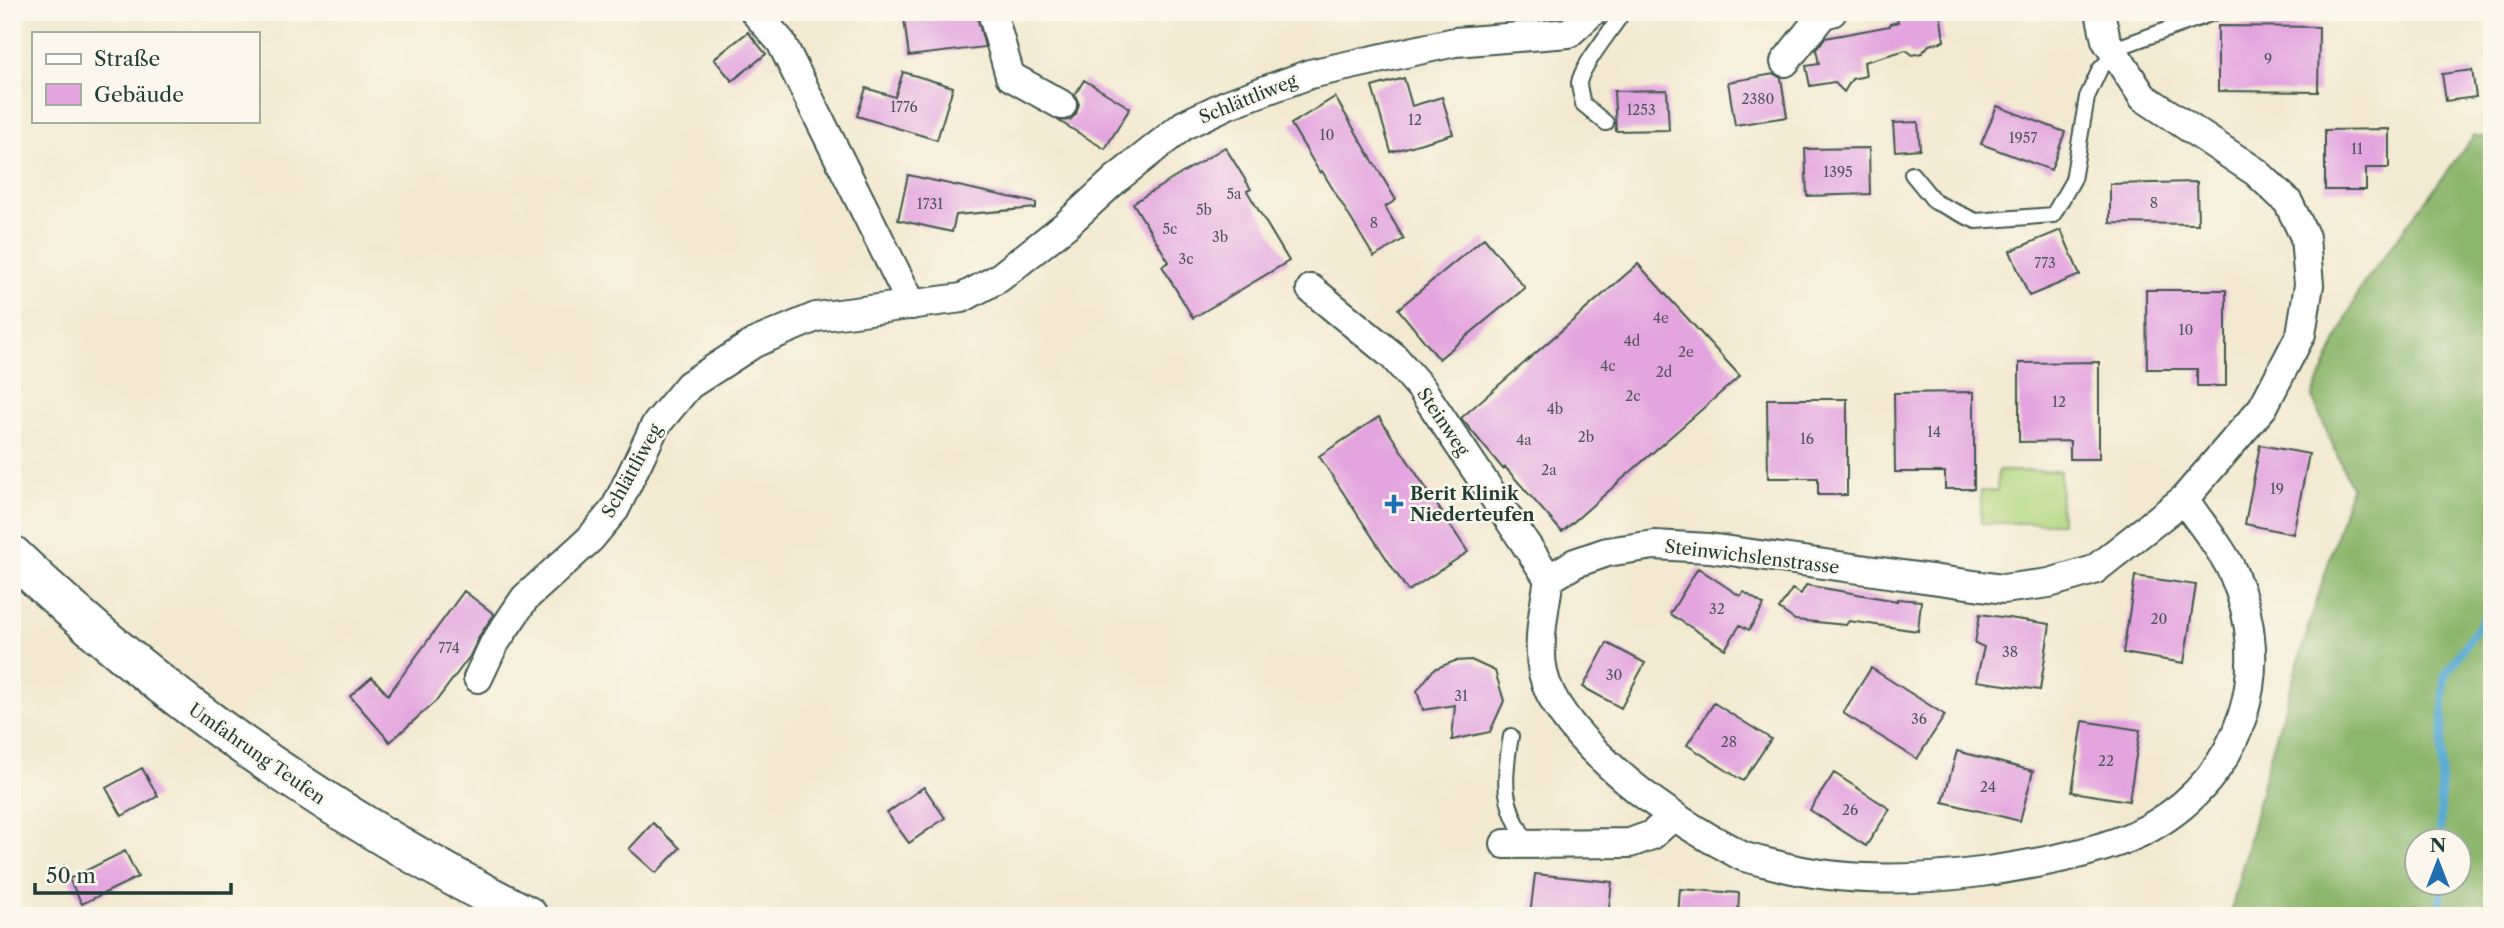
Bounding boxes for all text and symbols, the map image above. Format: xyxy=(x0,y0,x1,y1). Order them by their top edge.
legend xyxy=(32,32,259,122)
text: Straße xyxy=(94,46,160,71)
house number: 9 xyxy=(2264,50,2272,68)
street label: Schlättliweg xyxy=(1196,69,1301,129)
text: Gebäude xyxy=(94,82,184,107)
house number: 2380 xyxy=(1742,90,1775,108)
house number: 1776 xyxy=(890,98,918,116)
house number: 1253 xyxy=(1626,101,1656,119)
house number: 12 xyxy=(1408,111,1422,129)
house number: 10 xyxy=(1320,126,1334,144)
house number: 1957 xyxy=(2009,129,2037,147)
house number: 11 xyxy=(2351,140,2363,158)
house number: 1395 xyxy=(1823,163,1853,181)
house number: 5a xyxy=(1227,185,1242,203)
house number: 8 xyxy=(2150,194,2158,212)
house number: 1731 xyxy=(917,195,943,213)
house number: 5b xyxy=(1196,201,1212,219)
house number: 8 xyxy=(1370,214,1378,232)
house number: 5c xyxy=(1163,220,1177,238)
house number: 3b xyxy=(1212,228,1228,246)
house number: 3c xyxy=(1178,250,1194,268)
house number: 773 xyxy=(2034,254,2056,272)
house number: 4e xyxy=(1653,309,1669,327)
house number: 10 xyxy=(2179,321,2193,339)
house number: 4d xyxy=(1624,332,1641,350)
house number: 2e xyxy=(1678,343,1694,361)
house number: 4c xyxy=(1600,357,1616,375)
house number: 2d xyxy=(1656,363,1673,381)
street label: Steinweg xyxy=(1412,384,1474,461)
house number: 2c xyxy=(1625,387,1641,405)
house number: 12 xyxy=(2052,393,2066,411)
house number: 4b xyxy=(1547,400,1563,418)
street label: Schlättliweg xyxy=(597,420,667,522)
house number: 14 xyxy=(1927,423,1941,441)
house number: 2b xyxy=(1578,428,1594,446)
house number: 16 xyxy=(1800,430,1814,448)
house number: 4a xyxy=(1516,431,1532,449)
house number: 2a xyxy=(1541,461,1557,479)
house number: 19 xyxy=(2270,480,2284,498)
place label: Berit Klinik Niederteufen xyxy=(1410,483,1535,526)
marker: Berit Klinik Niederteufen xyxy=(1384,494,1404,514)
street label: Steinwichslenstrasse xyxy=(1663,535,1841,579)
house number: 32 xyxy=(1709,600,1725,618)
house number: 20 xyxy=(2151,610,2168,628)
house number: 774 xyxy=(438,639,460,657)
house number: 38 xyxy=(2002,643,2018,661)
house number: 30 xyxy=(1606,666,1622,684)
house number: 31 xyxy=(1454,687,1468,705)
street label: Umfahrung Teufen xyxy=(184,699,330,809)
house number: 36 xyxy=(1911,710,1927,728)
house number: 28 xyxy=(1721,733,1737,751)
house number: 22 xyxy=(2098,752,2114,770)
house number: 24 xyxy=(1980,778,1996,796)
house number: 26 xyxy=(1842,801,1858,819)
north arrow xyxy=(2402,827,2472,897)
text: N xyxy=(2430,834,2446,857)
scale bar xyxy=(35,851,231,895)
text: 50 m xyxy=(46,863,96,888)

